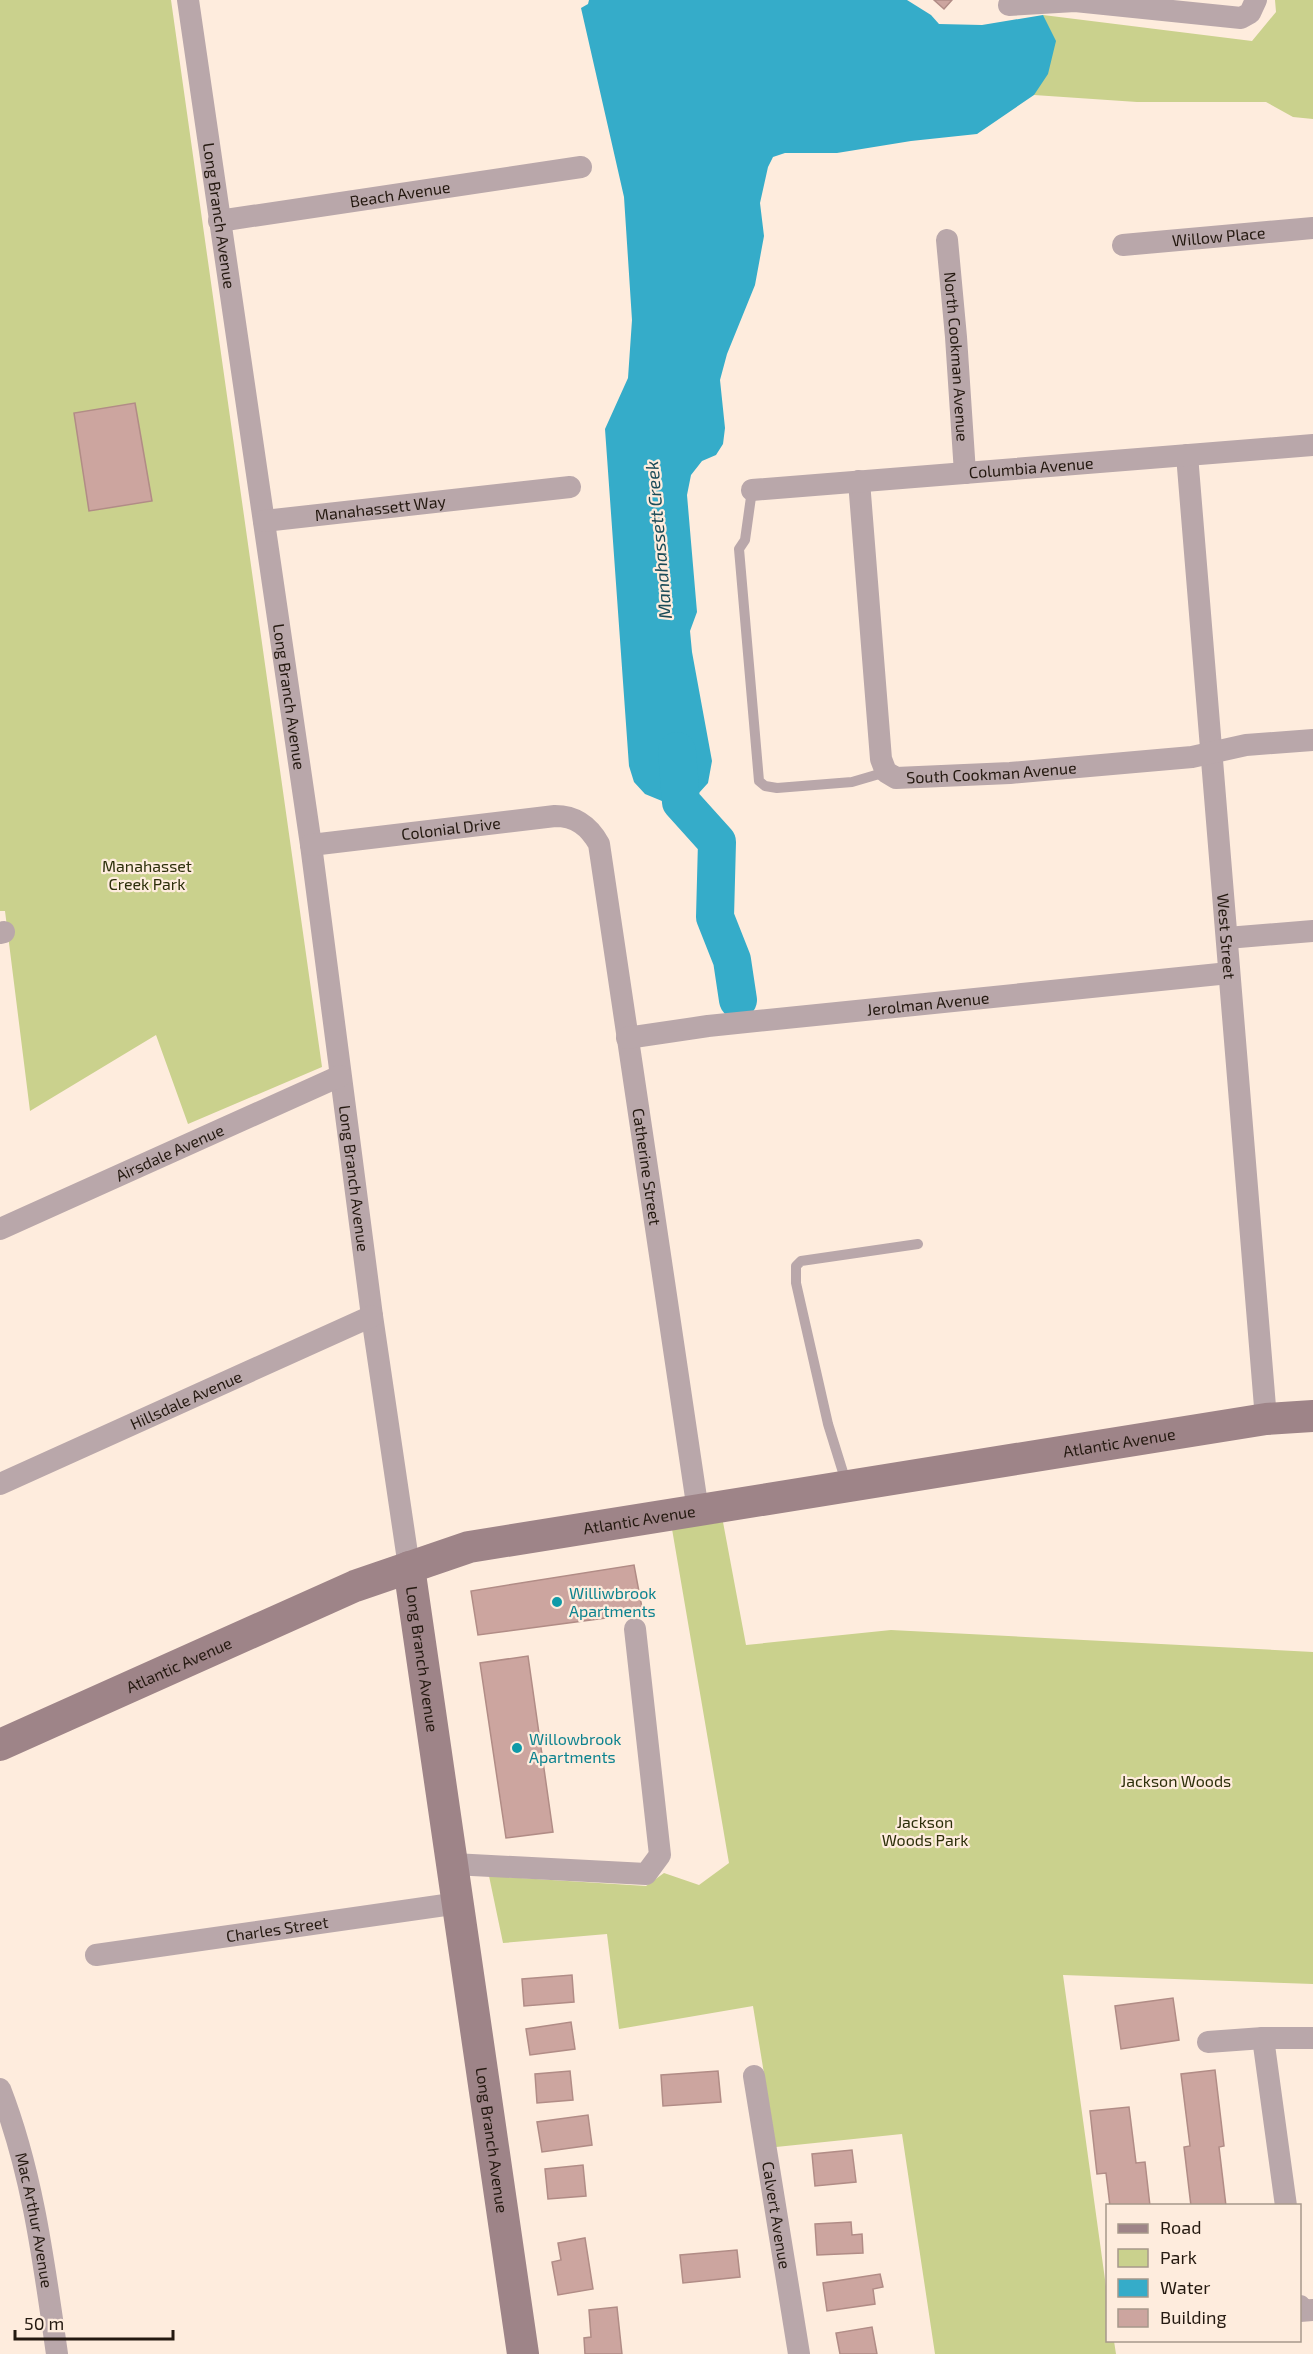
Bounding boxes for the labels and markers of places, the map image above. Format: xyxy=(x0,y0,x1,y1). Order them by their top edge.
place label: Williwbrook Apartments xyxy=(569,1583,656,1620)
marker: Williwbrook Apartments xyxy=(550,1595,564,1609)
place label: Willowbrook Apartments xyxy=(529,1729,622,1766)
marker: Willowbrook Apartments xyxy=(510,1741,524,1755)

